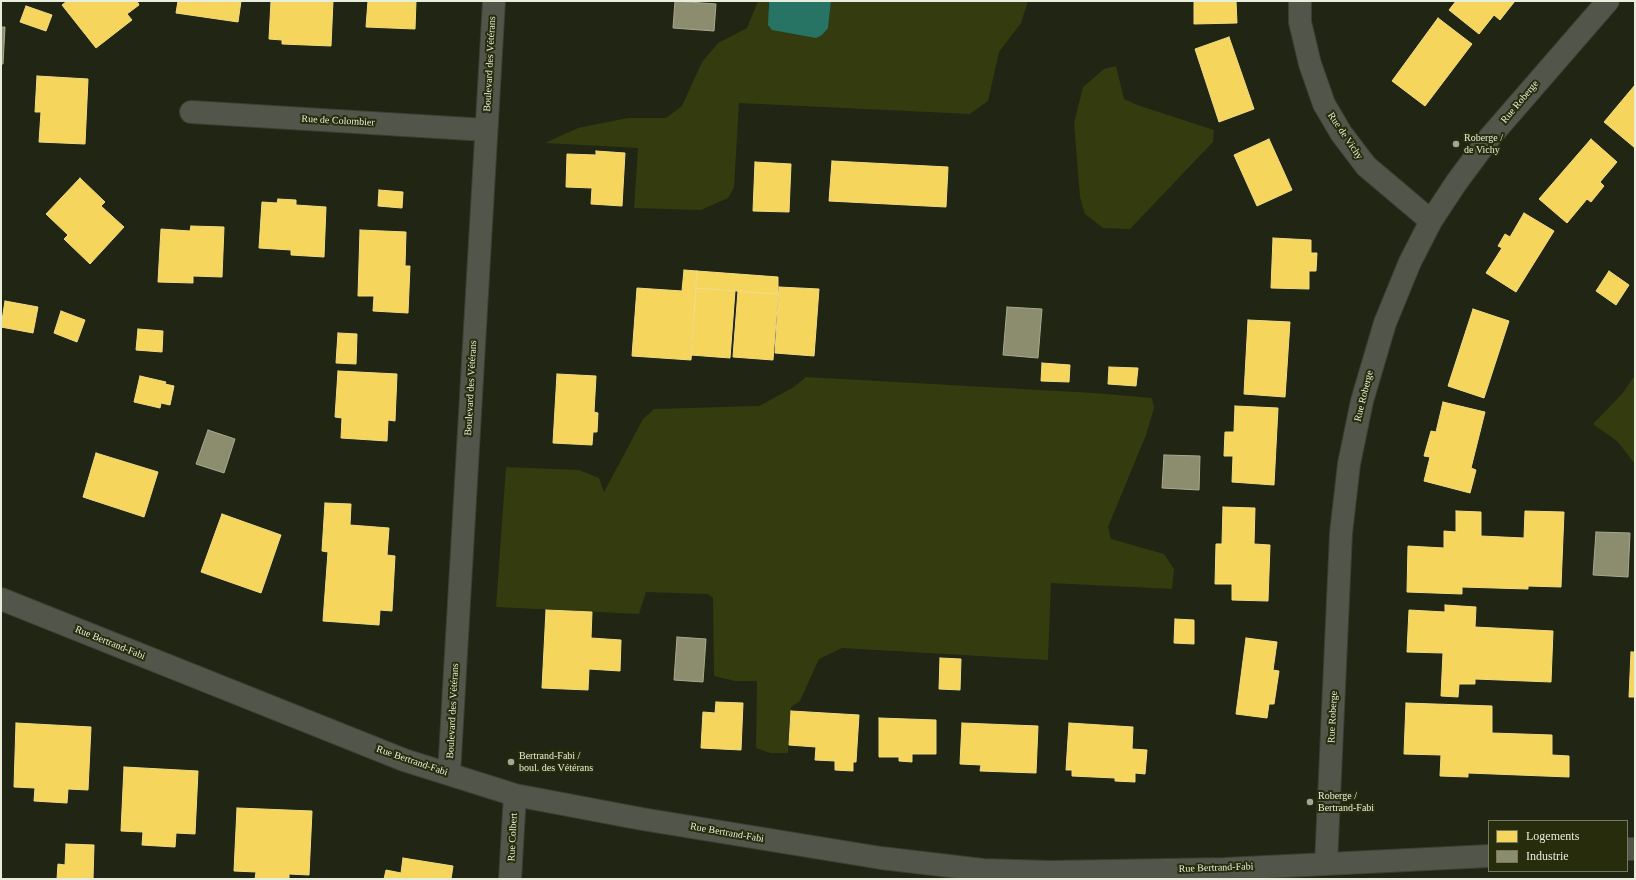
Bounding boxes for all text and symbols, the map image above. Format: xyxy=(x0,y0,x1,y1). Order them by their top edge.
street label: Boulevard des Vétérans xyxy=(482,16,498,112)
street label: Rue Roberge xyxy=(1499,78,1541,126)
street label: Rue de Vichy xyxy=(1325,110,1365,162)
street label: Rue de Colombier xyxy=(301,113,375,129)
place label: Roberge / de Vichy xyxy=(1464,132,1503,156)
marker: Roberge / de Vichy xyxy=(1451,139,1461,149)
street label: Boulevard des Vétérans xyxy=(463,340,479,436)
street label: Rue Roberge xyxy=(1352,369,1376,423)
street label: Rue Bertrand-Fabi xyxy=(73,623,147,663)
street label: Boulevard des Vétérans xyxy=(445,663,461,759)
street label: Rue Roberge xyxy=(1326,691,1340,743)
street label: Rue Bertrand-Fabi xyxy=(375,743,449,779)
place label: Bertrand-Fabi / boul. des Vétérans xyxy=(519,750,593,774)
marker: Bertrand-Fabi / boul. des Vétérans xyxy=(506,757,516,767)
place label: Roberge / Bertrand-Fabi xyxy=(1318,790,1374,814)
marker: Roberge / Bertrand-Fabi xyxy=(1305,797,1315,807)
street label: Rue Colbert xyxy=(506,812,520,862)
legend xyxy=(1488,820,1628,872)
street label: Rue Bertrand-Fabi xyxy=(689,821,765,845)
text: Logements xyxy=(1526,829,1579,843)
text: Industrie xyxy=(1526,849,1569,863)
street label: Rue Bertrand-Fabi xyxy=(1178,861,1254,875)

